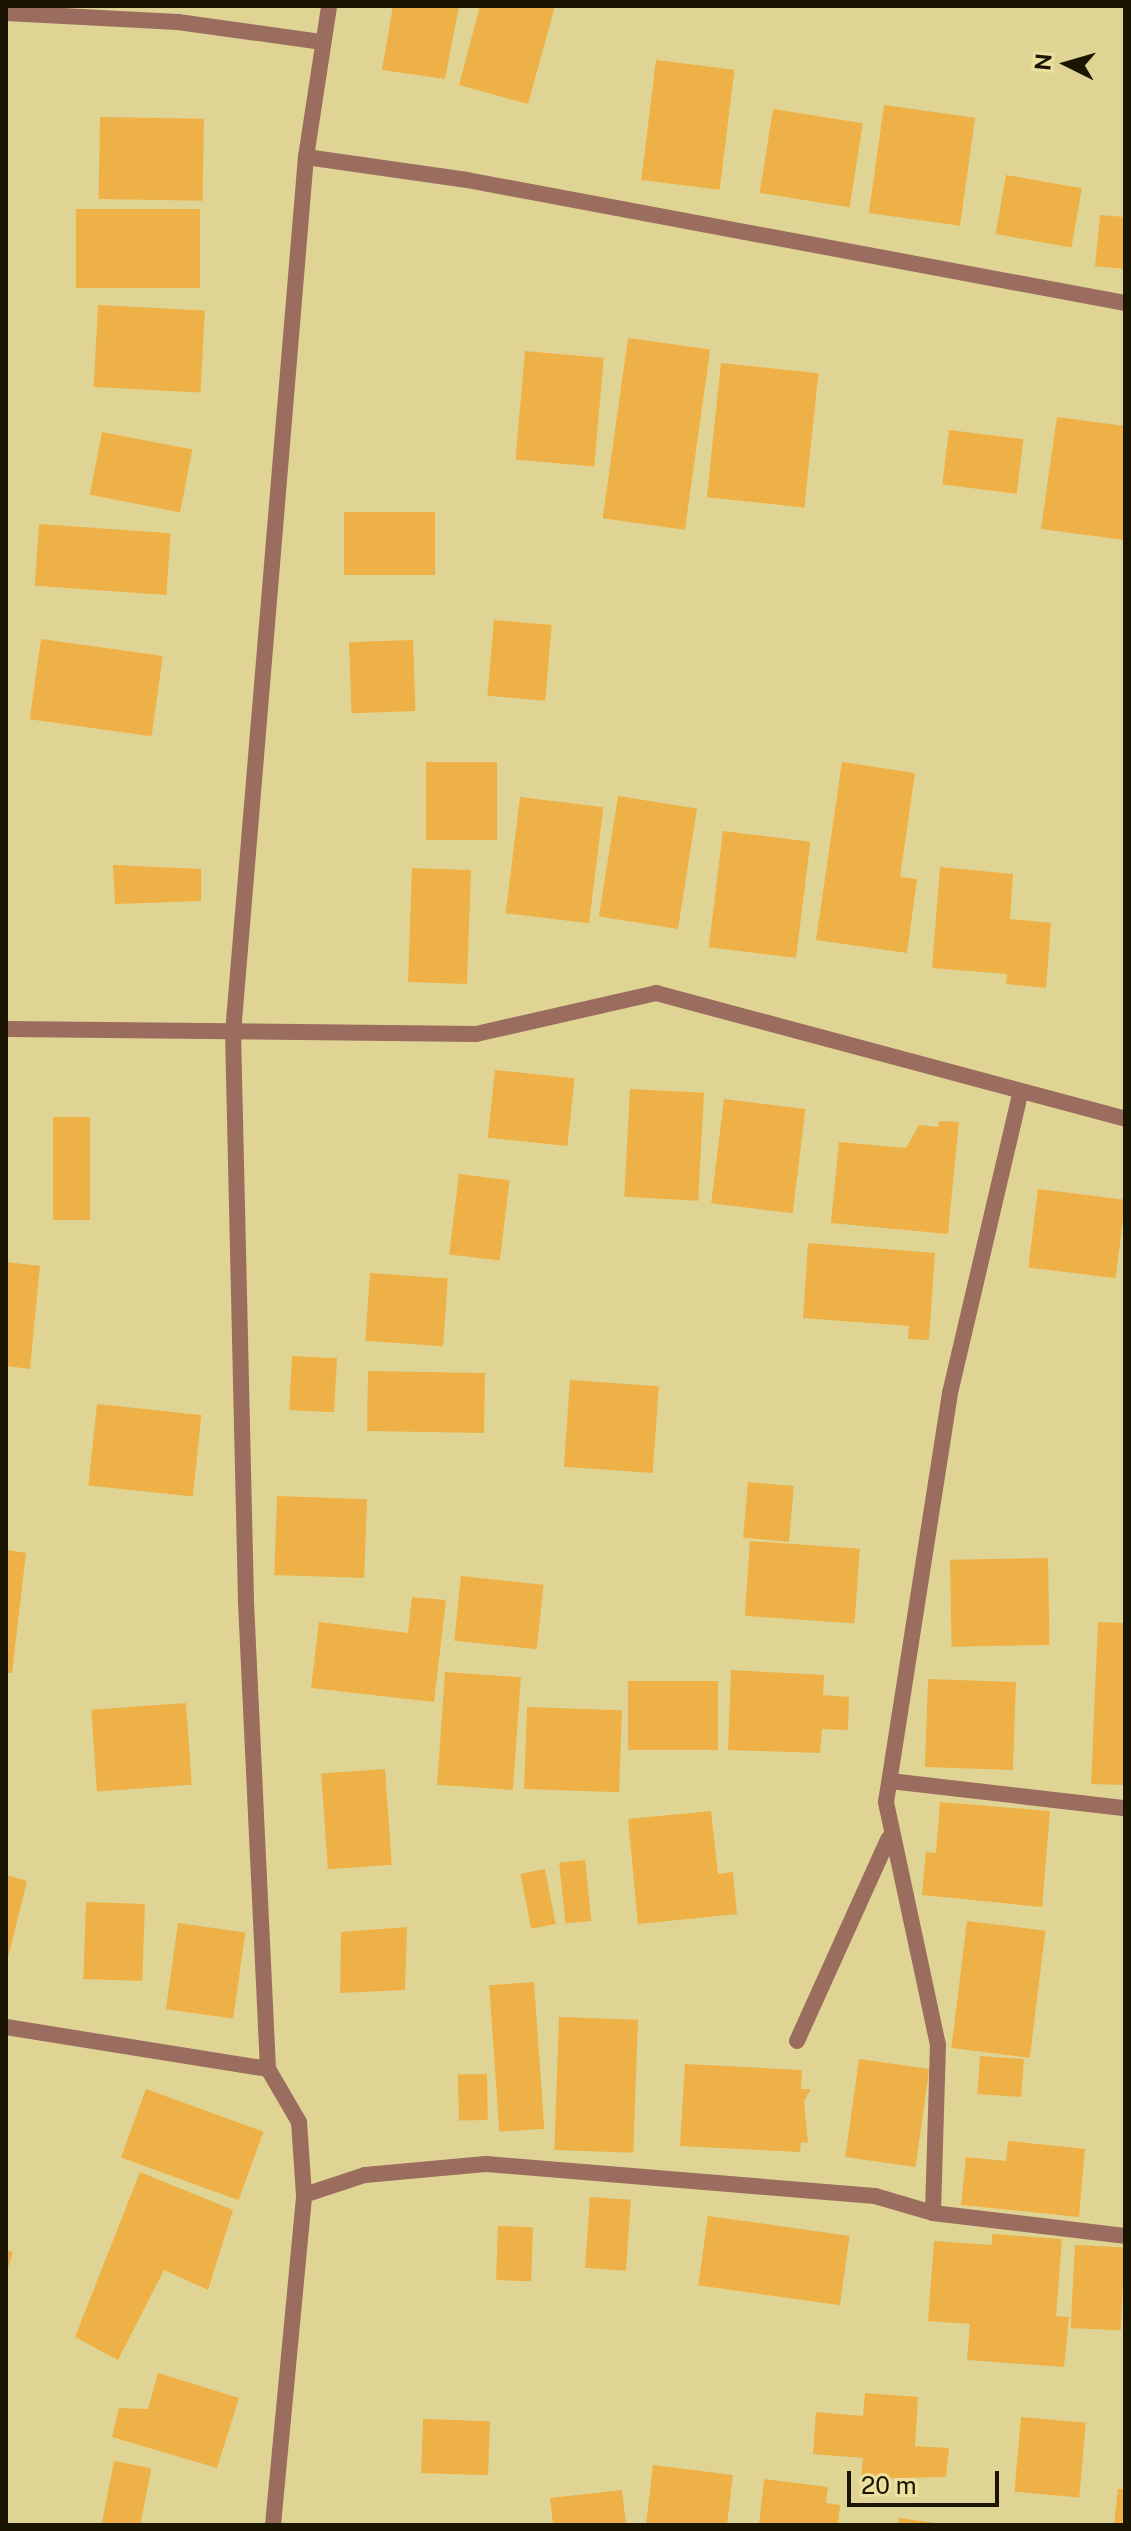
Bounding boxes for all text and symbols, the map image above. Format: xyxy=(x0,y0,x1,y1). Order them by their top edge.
north arrow xyxy=(1027,24,1107,104)
text: N xyxy=(1029,52,1057,72)
scale bar xyxy=(851,2455,1003,2505)
text: 20 m xyxy=(861,2471,917,2499)

